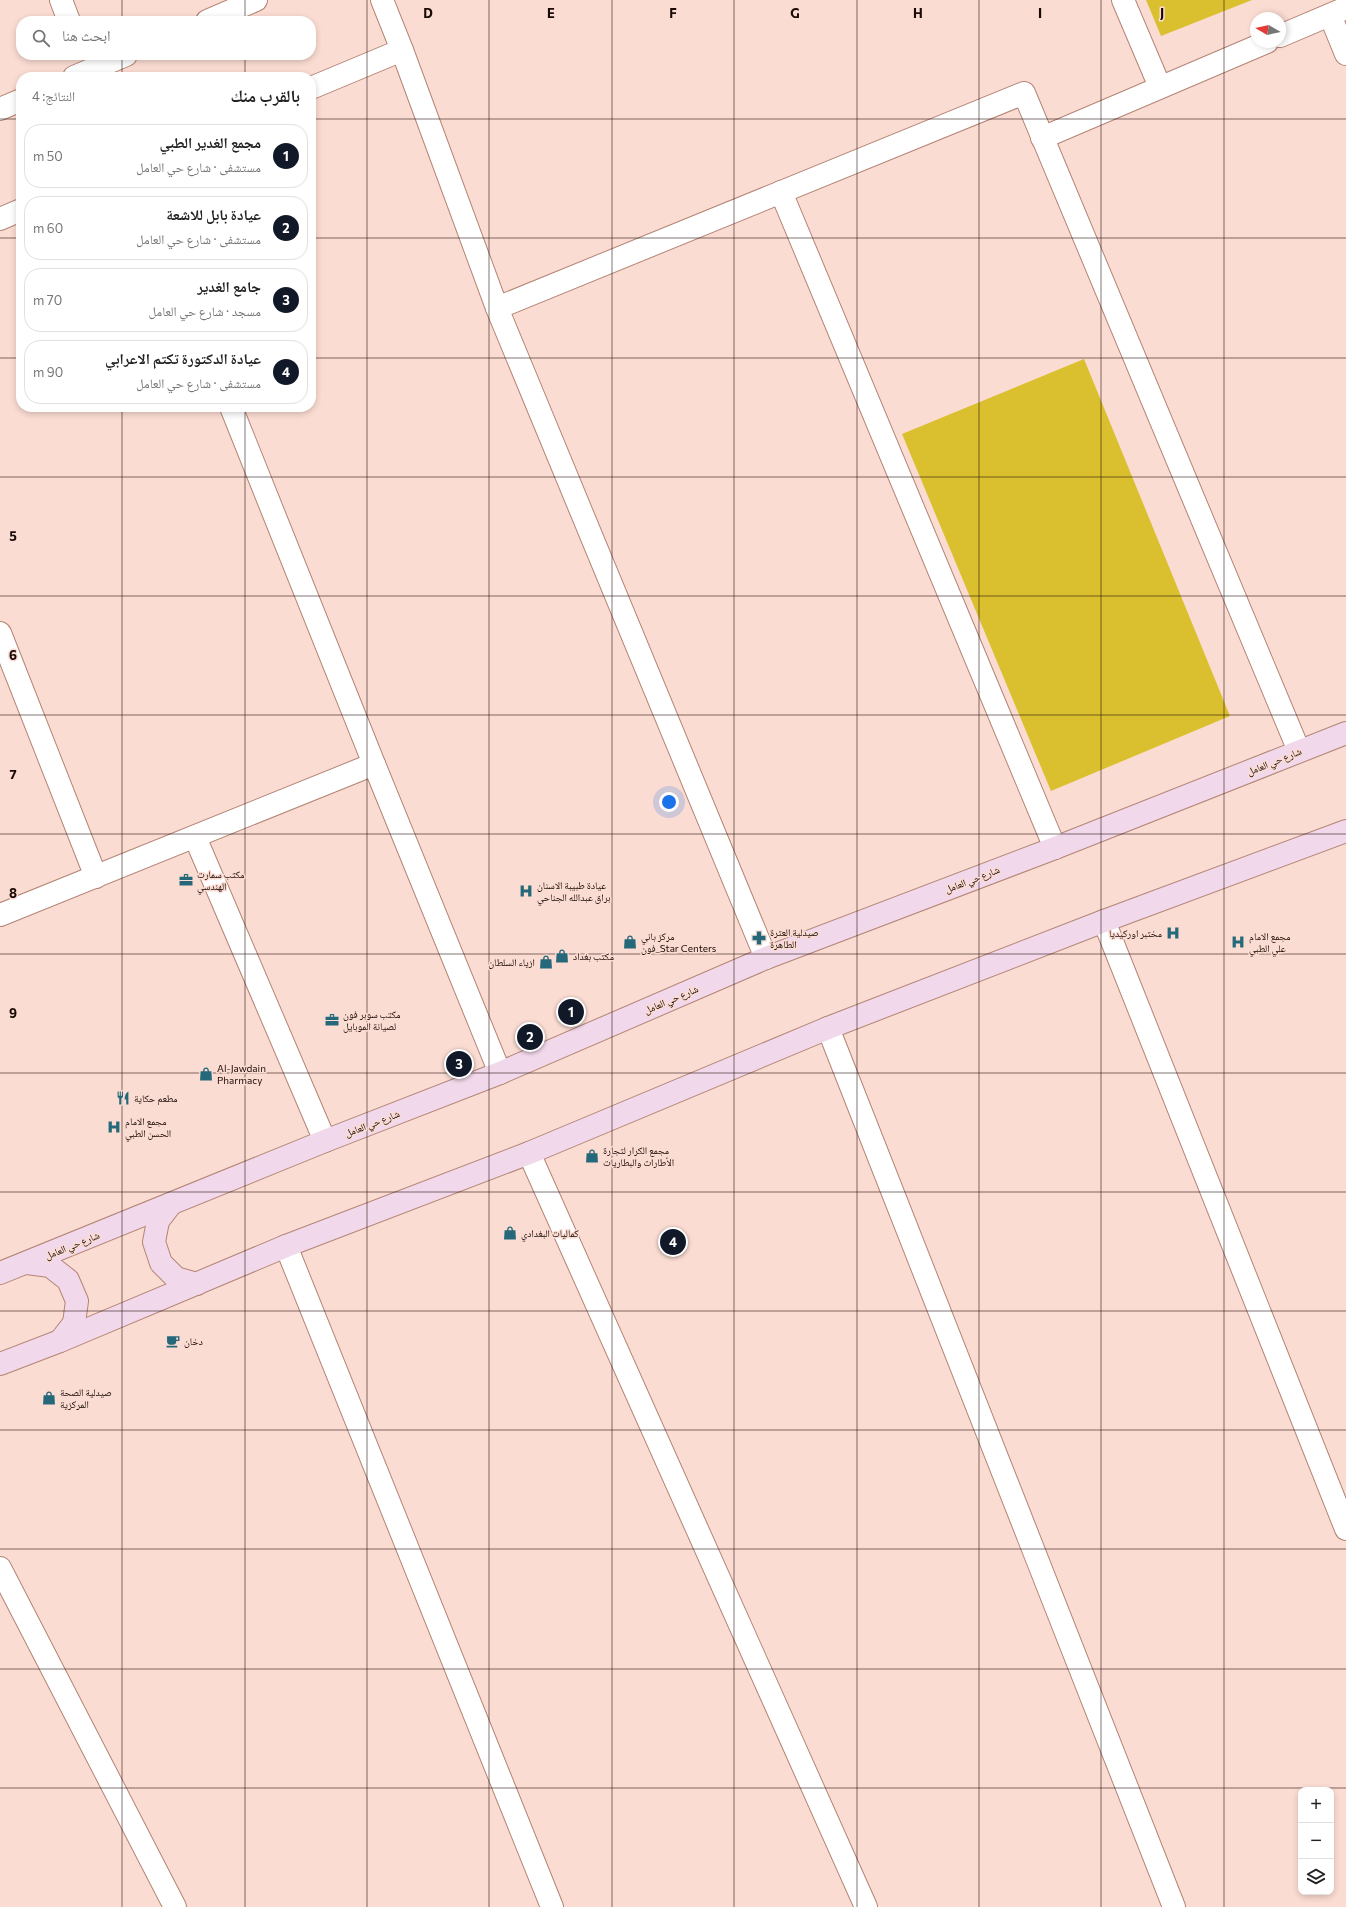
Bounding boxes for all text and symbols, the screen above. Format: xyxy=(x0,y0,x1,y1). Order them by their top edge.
text: D xyxy=(423,5,433,21)
text: E xyxy=(547,5,555,21)
text: F xyxy=(669,5,677,21)
text: G xyxy=(790,5,800,21)
text: H xyxy=(913,5,923,21)
text: I xyxy=(1038,5,1042,21)
text: J xyxy=(1160,5,1164,21)
north arrow xyxy=(1250,12,1286,48)
search box xyxy=(16,16,316,60)
text: ابحث هنا xyxy=(62,26,111,44)
icon: search xyxy=(30,27,52,49)
text: بالقرب منك xyxy=(230,85,300,106)
text: النتائج: 4 xyxy=(32,88,75,104)
text: مجمع الغدير الطبي xyxy=(160,133,261,151)
text: 50 m xyxy=(33,148,63,164)
text: 1 xyxy=(283,148,289,164)
text: مستشفى · شارع حي العامل xyxy=(136,159,261,175)
text: عيادة بابل للاشعة xyxy=(166,205,261,223)
text: 60 m xyxy=(33,220,63,236)
text: 2 xyxy=(282,220,290,236)
text: مستشفى · شارع حي العامل xyxy=(136,231,261,247)
text: جامع الغدير xyxy=(197,277,261,295)
text: 70 m xyxy=(33,292,62,308)
text: 3 xyxy=(282,292,290,308)
text: مسجد · شارع حي العامل xyxy=(149,303,261,319)
text: عيادة الدكتورة تكتم الاعرابي xyxy=(105,349,261,367)
text: 90 m xyxy=(33,364,63,380)
text: 4 xyxy=(282,364,290,380)
text: مستشفى · شارع حي العامل xyxy=(136,375,261,391)
text: 5 xyxy=(9,528,17,544)
text: 6 xyxy=(9,647,17,663)
street label: شارع حي العامل xyxy=(1245,744,1304,780)
text: 7 xyxy=(9,766,17,782)
your location xyxy=(659,792,679,812)
street label: شارع حي العامل xyxy=(943,863,1002,897)
place label: مكتب سمارت الهندسي xyxy=(197,868,245,895)
office icon: مكتب سمارت الهندسي xyxy=(178,872,194,888)
place label: عيادة طبيبة الاسنان براق عبدالله الجناحي xyxy=(537,879,611,906)
hospital icon: عيادة طبيبة الاسنان براق عبدالله الجناحي xyxy=(518,883,534,899)
text: 8 xyxy=(9,885,17,901)
hospital icon: مختبر اوركيديا xyxy=(1165,925,1181,941)
place label: صيدلية العترة الطاهرة xyxy=(770,926,819,950)
place label: مختبر اوركيديا xyxy=(1109,927,1162,939)
place label: مركز باني فون_Star Centers xyxy=(641,930,717,955)
pharmacy icon: صيدلية العترة الطاهرة xyxy=(751,930,767,946)
place label: مجمع الامام علي الطبي xyxy=(1249,930,1291,957)
shop icon: مركز باني فون_Star Centers xyxy=(622,934,638,950)
hospital icon: مجمع الامام علي الطبي xyxy=(1230,934,1246,950)
shop icon: مكتب بغداد xyxy=(554,948,570,964)
place label: مكتب بغداد xyxy=(573,950,614,962)
shop icon: ازياء السلطان xyxy=(538,954,554,970)
place label: ازياء السلطان xyxy=(488,956,535,969)
street label: شارع حي العامل xyxy=(642,982,701,1018)
pin: 1 xyxy=(558,997,584,1027)
text: 9 xyxy=(9,1005,17,1021)
place label: مكتب سوبر فون لصيانة الموبايل xyxy=(343,1008,401,1033)
office icon: مكتب سوبر فون لصيانة الموبايل xyxy=(324,1012,340,1028)
pin: 2 xyxy=(517,1022,543,1052)
pin: 3 xyxy=(446,1049,472,1079)
place label: Al-Jawdain Pharmacy xyxy=(217,1062,266,1086)
shop icon: Al-Jawdain Pharmacy xyxy=(198,1066,214,1082)
restaurant icon: مطعم حكاية xyxy=(115,1090,131,1106)
place label: مطعم حكاية xyxy=(134,1092,178,1106)
street label: شارع حي العامل xyxy=(343,1107,402,1141)
place label: مجمع الامام الحسن الطبي xyxy=(125,1115,171,1142)
hospital icon: مجمع الامام الحسن الطبي xyxy=(106,1119,122,1135)
place label: مجمع الكرار لتجارة الأطارات والبطاريات xyxy=(603,1144,674,1168)
shop icon: مجمع الكرار لتجارة الأطارات والبطاريات xyxy=(584,1148,600,1164)
shop icon: كماليات البغدادي xyxy=(502,1225,518,1241)
place label: كماليات البغدادي xyxy=(521,1227,579,1242)
pin: 4 xyxy=(660,1227,686,1257)
street label: شارع حي العامل xyxy=(43,1228,102,1264)
cafe icon: دخان xyxy=(165,1333,181,1349)
place label: دخان xyxy=(184,1335,203,1348)
place label: صيدلية الصحة المركزية xyxy=(60,1386,112,1410)
shop icon: صيدلية الصحة المركزية xyxy=(41,1390,57,1406)
map controls xyxy=(1298,1787,1334,1895)
button: + xyxy=(1298,1787,1334,1823)
button: − xyxy=(1298,1823,1334,1859)
button: layers xyxy=(1298,1859,1334,1895)

